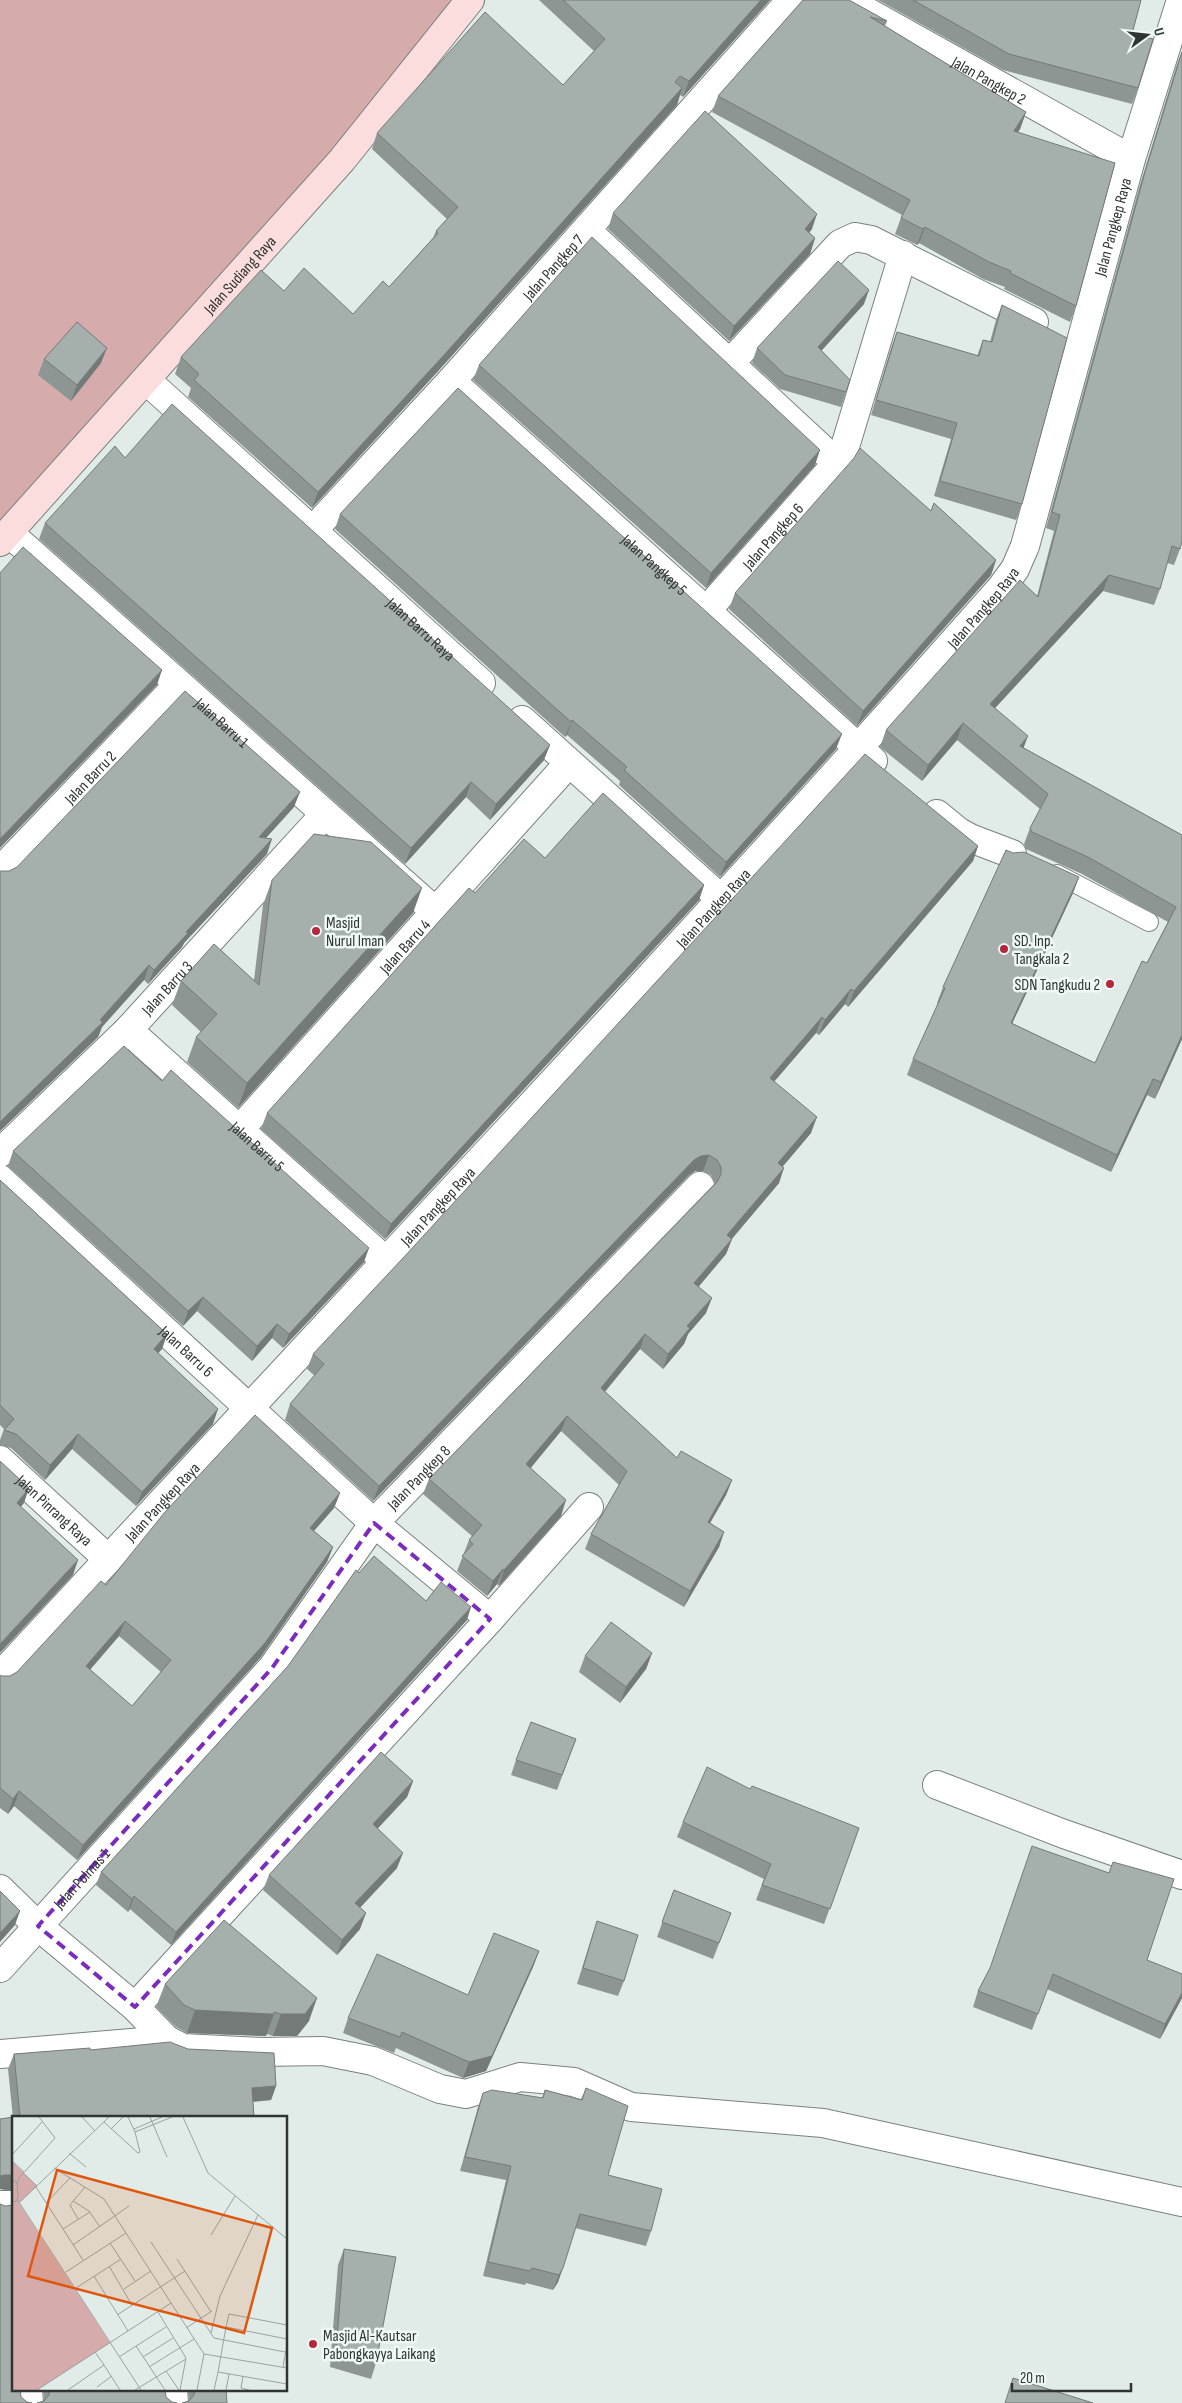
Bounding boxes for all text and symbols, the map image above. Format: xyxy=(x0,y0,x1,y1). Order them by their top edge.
north arrow xyxy=(1122,10,1172,60)
text: U xyxy=(1150,26,1168,37)
street label: Jalan Pangkep 2 xyxy=(947,52,1029,109)
street label: Jalan Pangkep Raya xyxy=(1091,176,1136,279)
street label: Jalan Pangkep 7 xyxy=(519,231,589,306)
street label: Jalan Sudiang Raya xyxy=(200,232,281,319)
street label: Jalan Pangkep 6 xyxy=(739,500,808,575)
street label: Jalan Pangkep 5 xyxy=(616,530,690,600)
street label: Jalan Pangkep Raya xyxy=(943,564,1024,654)
street label: Jalan Barru Raya xyxy=(381,594,458,666)
street label: Jalan Barru 1 xyxy=(190,694,252,752)
street label: Jalan Barru 2 xyxy=(60,748,121,809)
street label: Jalan Pangkep Raya xyxy=(672,865,755,953)
place label: Masjid Nurul Iman xyxy=(326,914,384,951)
street label: Jalan Barru 4 xyxy=(376,916,435,979)
marker: Masjid Nurul Iman xyxy=(310,925,322,937)
place label: SD. Inp. Tangkala 2 xyxy=(1014,932,1069,969)
marker: SD. Inp. Tangkala 2 xyxy=(998,943,1010,955)
street label: Jalan Barru 3 xyxy=(138,958,197,1020)
place label: SDN Tangkudu 2 xyxy=(1014,976,1100,995)
marker: SDN Tangkudu 2 xyxy=(1104,978,1116,990)
street label: Jalan Barru 5 xyxy=(225,1117,288,1176)
street label: Jalan Pangkep Raya xyxy=(397,1164,480,1251)
street label: Jalan Barru 6 xyxy=(154,1322,217,1382)
street label: Jalan Pangkep 8 xyxy=(383,1442,455,1515)
street label: Jalan Pangkep Raya xyxy=(121,1459,204,1547)
street label: Jalan Pinrang Raya xyxy=(11,1471,95,1551)
street label: Jalan Polmas 1 xyxy=(50,1845,115,1914)
inset map xyxy=(12,2116,288,2390)
place label: Masjid Al-Kautsar Pabongkayya Laikang xyxy=(323,2327,436,2364)
marker: Masjid Al-Kautsar Pabongkayya Laikang xyxy=(307,2338,319,2350)
scale bar xyxy=(1012,2360,1131,2392)
text: 20 m xyxy=(1020,2369,1045,2388)

